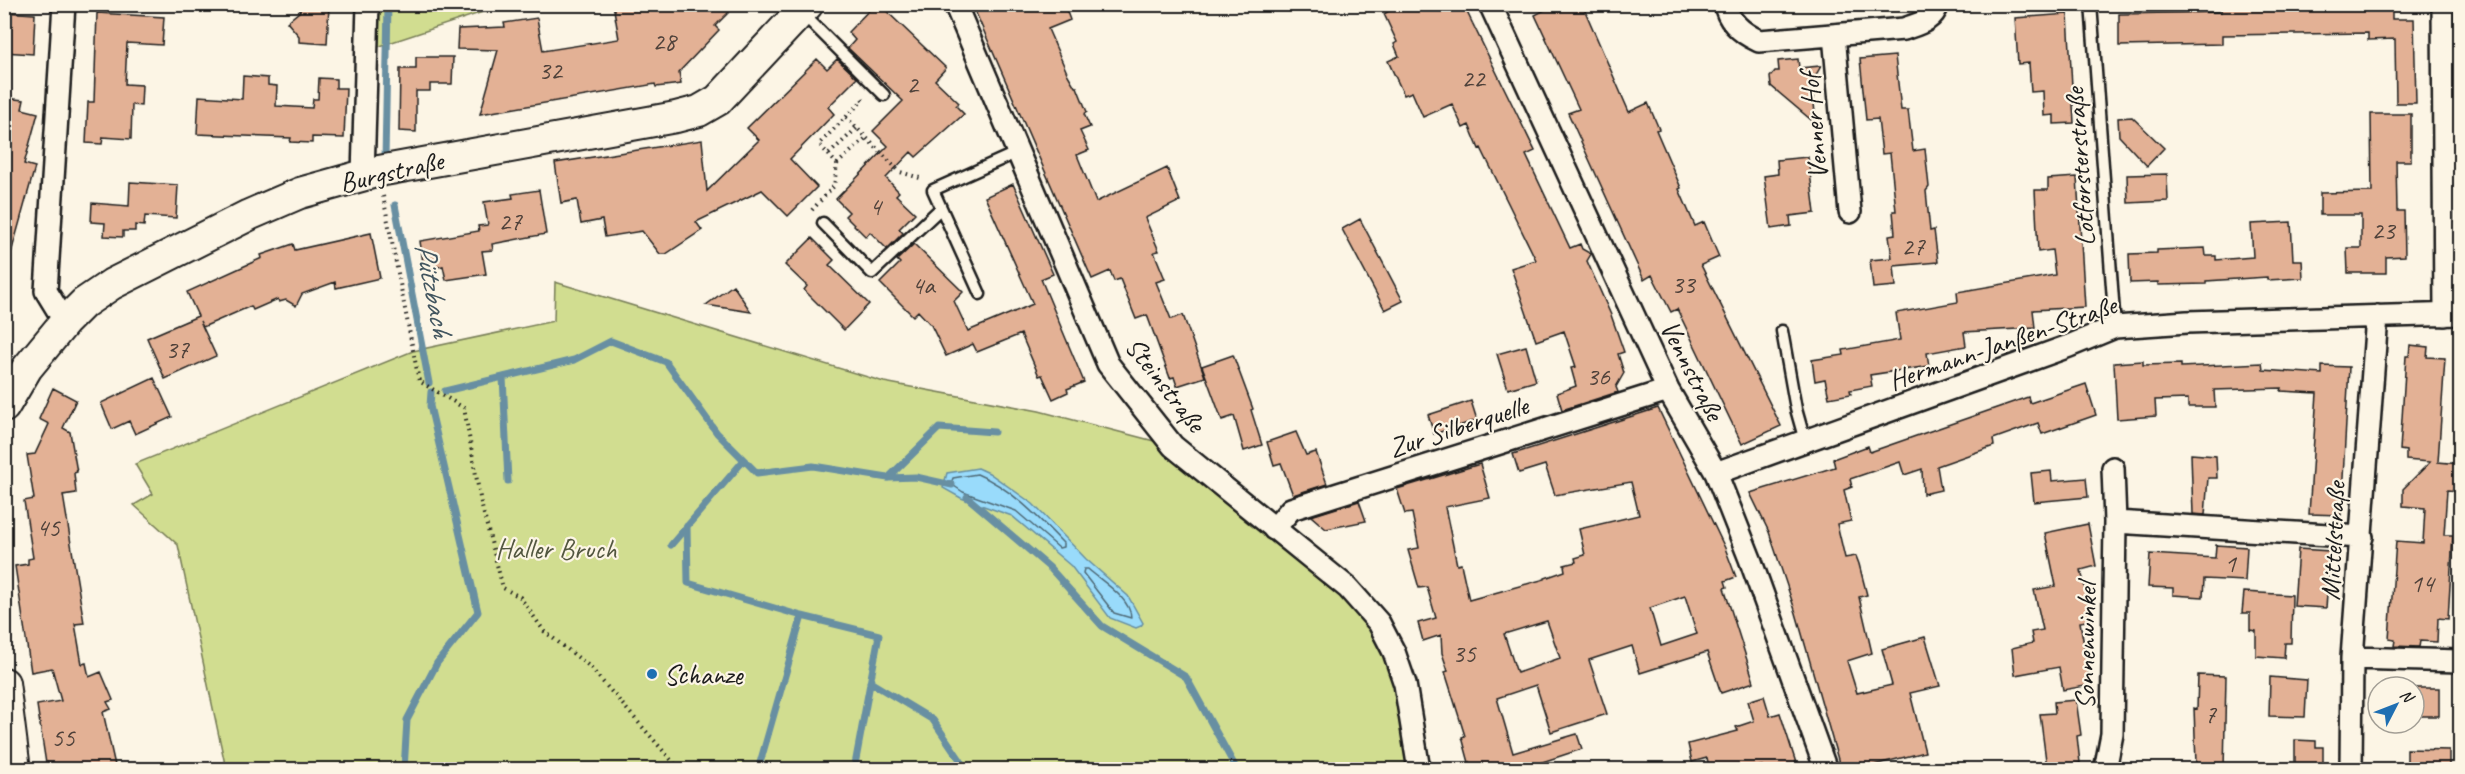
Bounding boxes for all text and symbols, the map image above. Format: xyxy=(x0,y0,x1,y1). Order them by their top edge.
house number: 28 xyxy=(652,25,678,58)
house number: 32 xyxy=(538,54,564,87)
house number: 22 xyxy=(1461,62,1487,95)
street label: Venner Hof xyxy=(1791,65,1836,181)
house number: 2 xyxy=(906,68,920,101)
street label: Lotforsterstraße xyxy=(2056,85,2102,247)
street label: Burgstraße xyxy=(336,142,448,200)
house number: 4 xyxy=(869,190,883,223)
house number: 27 xyxy=(498,205,523,238)
house number: 23 xyxy=(2371,214,2397,247)
house number: 27 xyxy=(1901,230,1926,263)
water label: Pützbach xyxy=(406,240,462,342)
house number: 33 xyxy=(1671,268,1697,301)
house number: 4a xyxy=(911,269,936,302)
street label: Hermann-Janßen-Straße xyxy=(1884,286,2123,398)
street label: Vennstraße xyxy=(1653,314,1733,428)
street label: Steinstraße xyxy=(1118,330,1215,440)
house number: 37 xyxy=(165,333,190,366)
house number: 36 xyxy=(1586,360,1611,393)
street label: Zur Silberquelle xyxy=(1384,387,1534,465)
street label: Mittelstraße xyxy=(2312,479,2353,601)
house number: 45 xyxy=(36,511,61,544)
park label: Haller Bruch xyxy=(496,531,617,566)
house number: 1 xyxy=(2224,547,2237,580)
house number: 14 xyxy=(2410,567,2436,600)
street label: Sonnenwinkel xyxy=(2067,577,2104,710)
house number: 35 xyxy=(1452,637,1477,670)
place label: Schanze xyxy=(664,657,744,692)
marker: Schanze xyxy=(645,667,659,681)
north arrow xyxy=(2366,675,2426,735)
text: N xyxy=(2396,685,2419,708)
house number: 7 xyxy=(2204,698,2217,731)
house number: 55 xyxy=(51,721,76,754)

